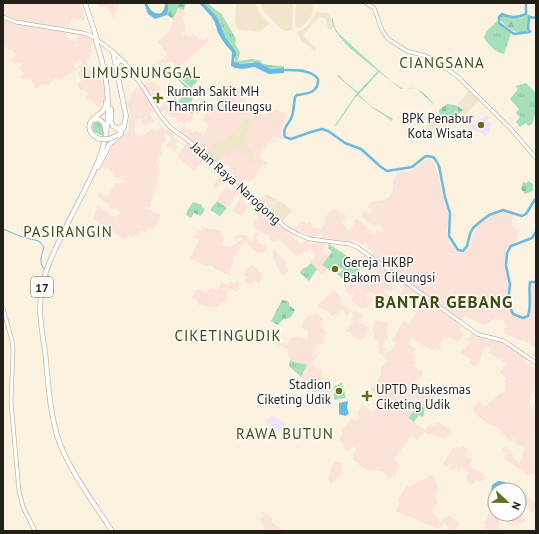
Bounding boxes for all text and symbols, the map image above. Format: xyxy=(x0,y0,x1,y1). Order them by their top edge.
district label: CIANGSANA xyxy=(399,53,485,72)
district label: LIMUSNUNGGAL xyxy=(83,63,201,82)
place label: Rumah Sakit MH Thamrin Cileungsu xyxy=(167,83,272,115)
marker: Rumah Sakit MH Thamrin Cileungsu xyxy=(152,92,164,104)
place label: BPK Penabur Kota Wisata xyxy=(402,110,474,142)
marker: BPK Penabur Kota Wisata xyxy=(476,120,486,130)
street label: Jalan Raya Narogong xyxy=(187,137,285,228)
district label: PASIRANGIN xyxy=(23,222,113,241)
place label: Gereja HKBP Bakom Cileungsi xyxy=(343,254,435,286)
marker: Gereja HKBP Bakom Cileungsi xyxy=(330,264,340,274)
road number: 17 xyxy=(31,277,53,297)
district label: BANTAR GEBANG xyxy=(375,291,513,313)
district label: CIKETINGUDIK xyxy=(174,326,282,345)
place label: Stadion Ciketing Udik xyxy=(257,376,332,408)
place label: UPTD Puskesmas Ciketing Udik xyxy=(376,381,471,413)
marker: Stadion Ciketing Udik xyxy=(334,386,344,396)
marker: UPTD Puskesmas Ciketing Udik xyxy=(361,390,373,402)
district label: RAWA BUTUN xyxy=(236,424,334,443)
north arrow xyxy=(487,482,527,522)
text: N xyxy=(508,500,524,512)

